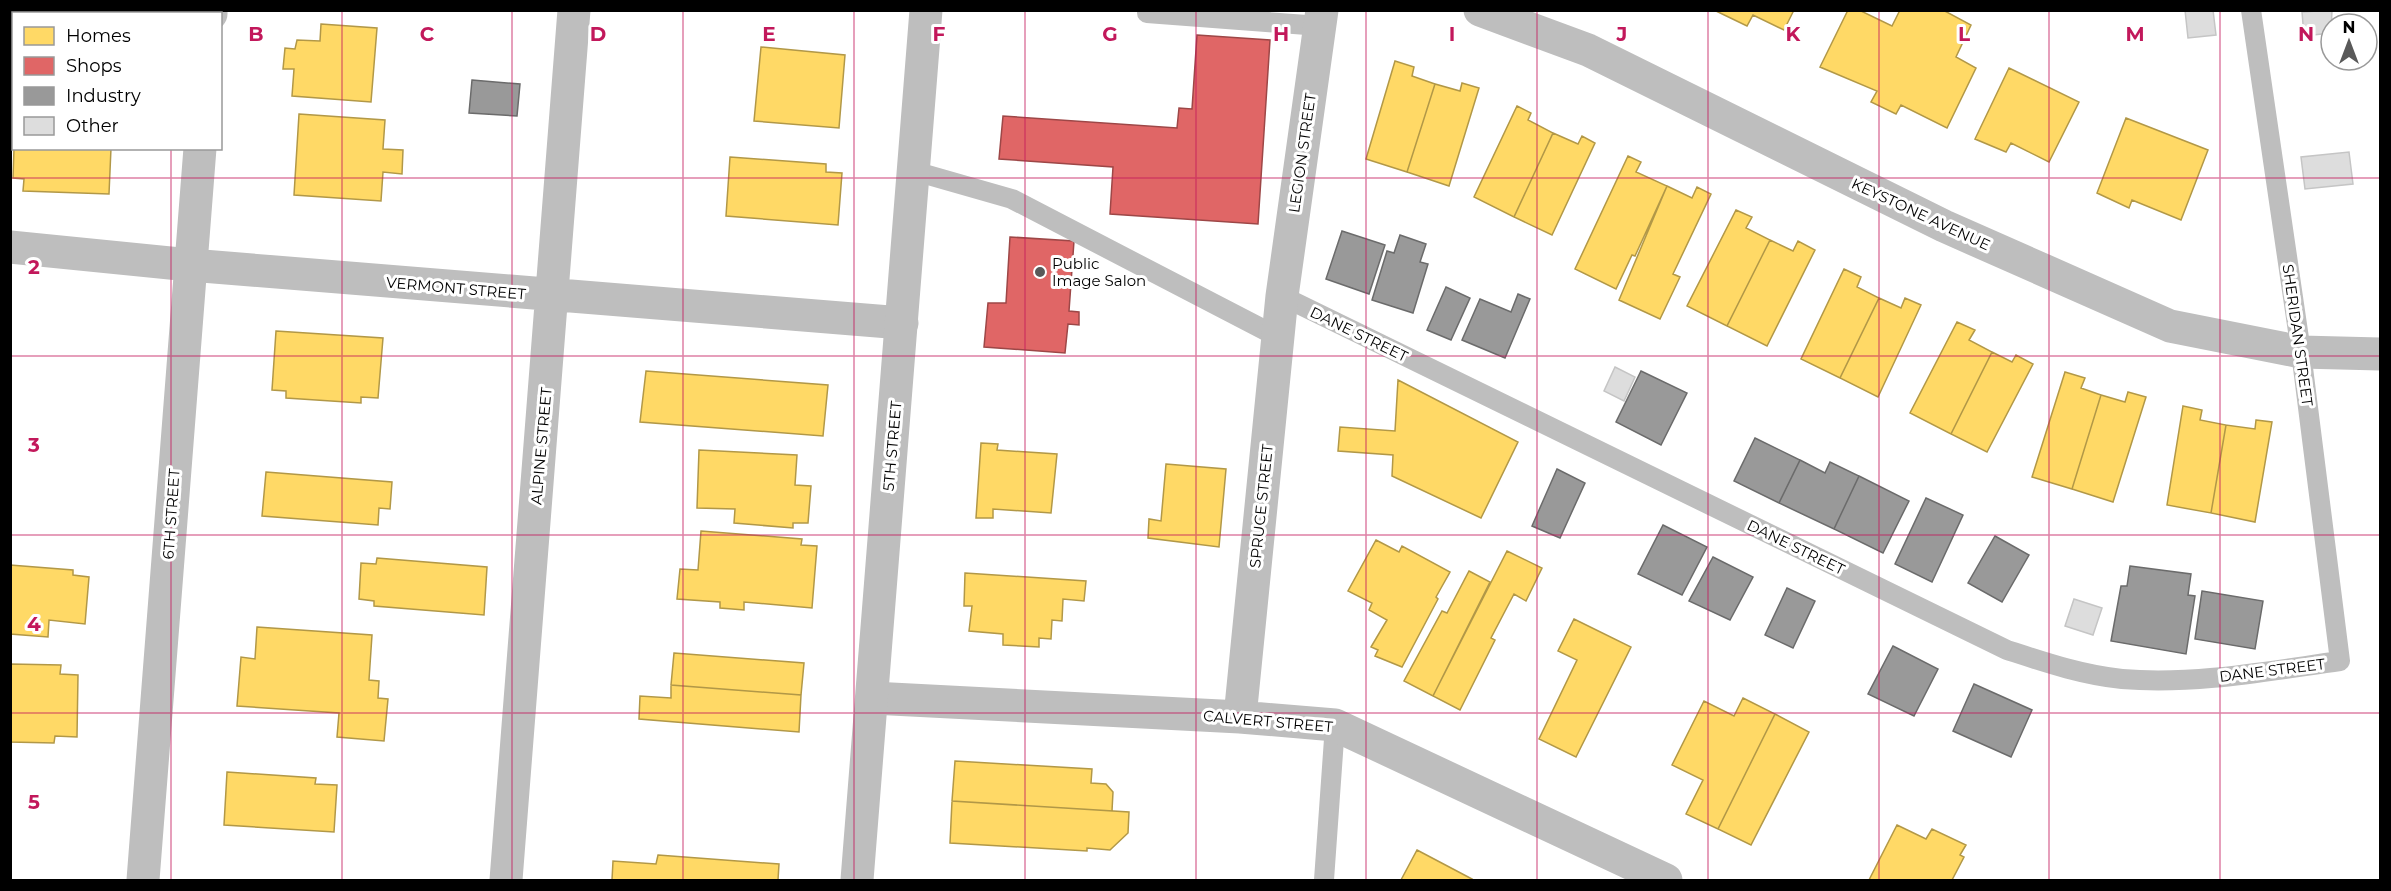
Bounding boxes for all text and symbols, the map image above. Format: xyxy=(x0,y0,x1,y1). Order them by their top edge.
legend xyxy=(12,12,222,150)
north arrow xyxy=(2319,12,2379,72)
text: N xyxy=(2343,18,2355,37)
text: B xyxy=(248,22,264,46)
text: C xyxy=(420,22,435,46)
text: D xyxy=(590,22,606,46)
text: E xyxy=(762,22,776,46)
text: F xyxy=(933,22,946,46)
text: G xyxy=(1102,22,1118,46)
text: H xyxy=(1273,22,1289,46)
text: I xyxy=(1449,22,1455,46)
text: J xyxy=(1616,22,1627,46)
text: K xyxy=(1786,22,1802,46)
text: L xyxy=(1958,22,1970,46)
text: M xyxy=(2125,22,2145,46)
text: N xyxy=(2298,22,2314,46)
text: Homes xyxy=(66,25,131,47)
text: Shops xyxy=(66,55,122,77)
text: Industry xyxy=(66,85,141,107)
street label: LEGION STREET xyxy=(1284,91,1320,214)
text: Other xyxy=(66,115,119,137)
street label: KEYSTONE AVENUE xyxy=(1849,174,1993,254)
place label: Public Image Salon xyxy=(1052,254,1146,290)
text: 2 xyxy=(28,255,40,279)
street label: SHERIDAN STREET xyxy=(2279,263,2317,408)
marker: Public Image Salon xyxy=(1033,265,1047,279)
street label: VERMONT STREET xyxy=(385,272,527,304)
street label: DANE STREET xyxy=(1307,302,1411,366)
street label: ALPINE STREET xyxy=(526,386,556,506)
street label: 5TH STREET xyxy=(879,400,905,492)
text: 3 xyxy=(27,433,40,457)
street label: SPRUCE STREET xyxy=(1245,443,1277,569)
street label: 6TH STREET xyxy=(158,468,184,560)
street label: DANE STREET xyxy=(1744,515,1848,579)
text: 4 xyxy=(27,612,41,636)
street label: DANE STREET xyxy=(2218,654,2326,686)
street label: CALVERT STREET xyxy=(1202,706,1334,736)
text: 5 xyxy=(28,790,40,814)

